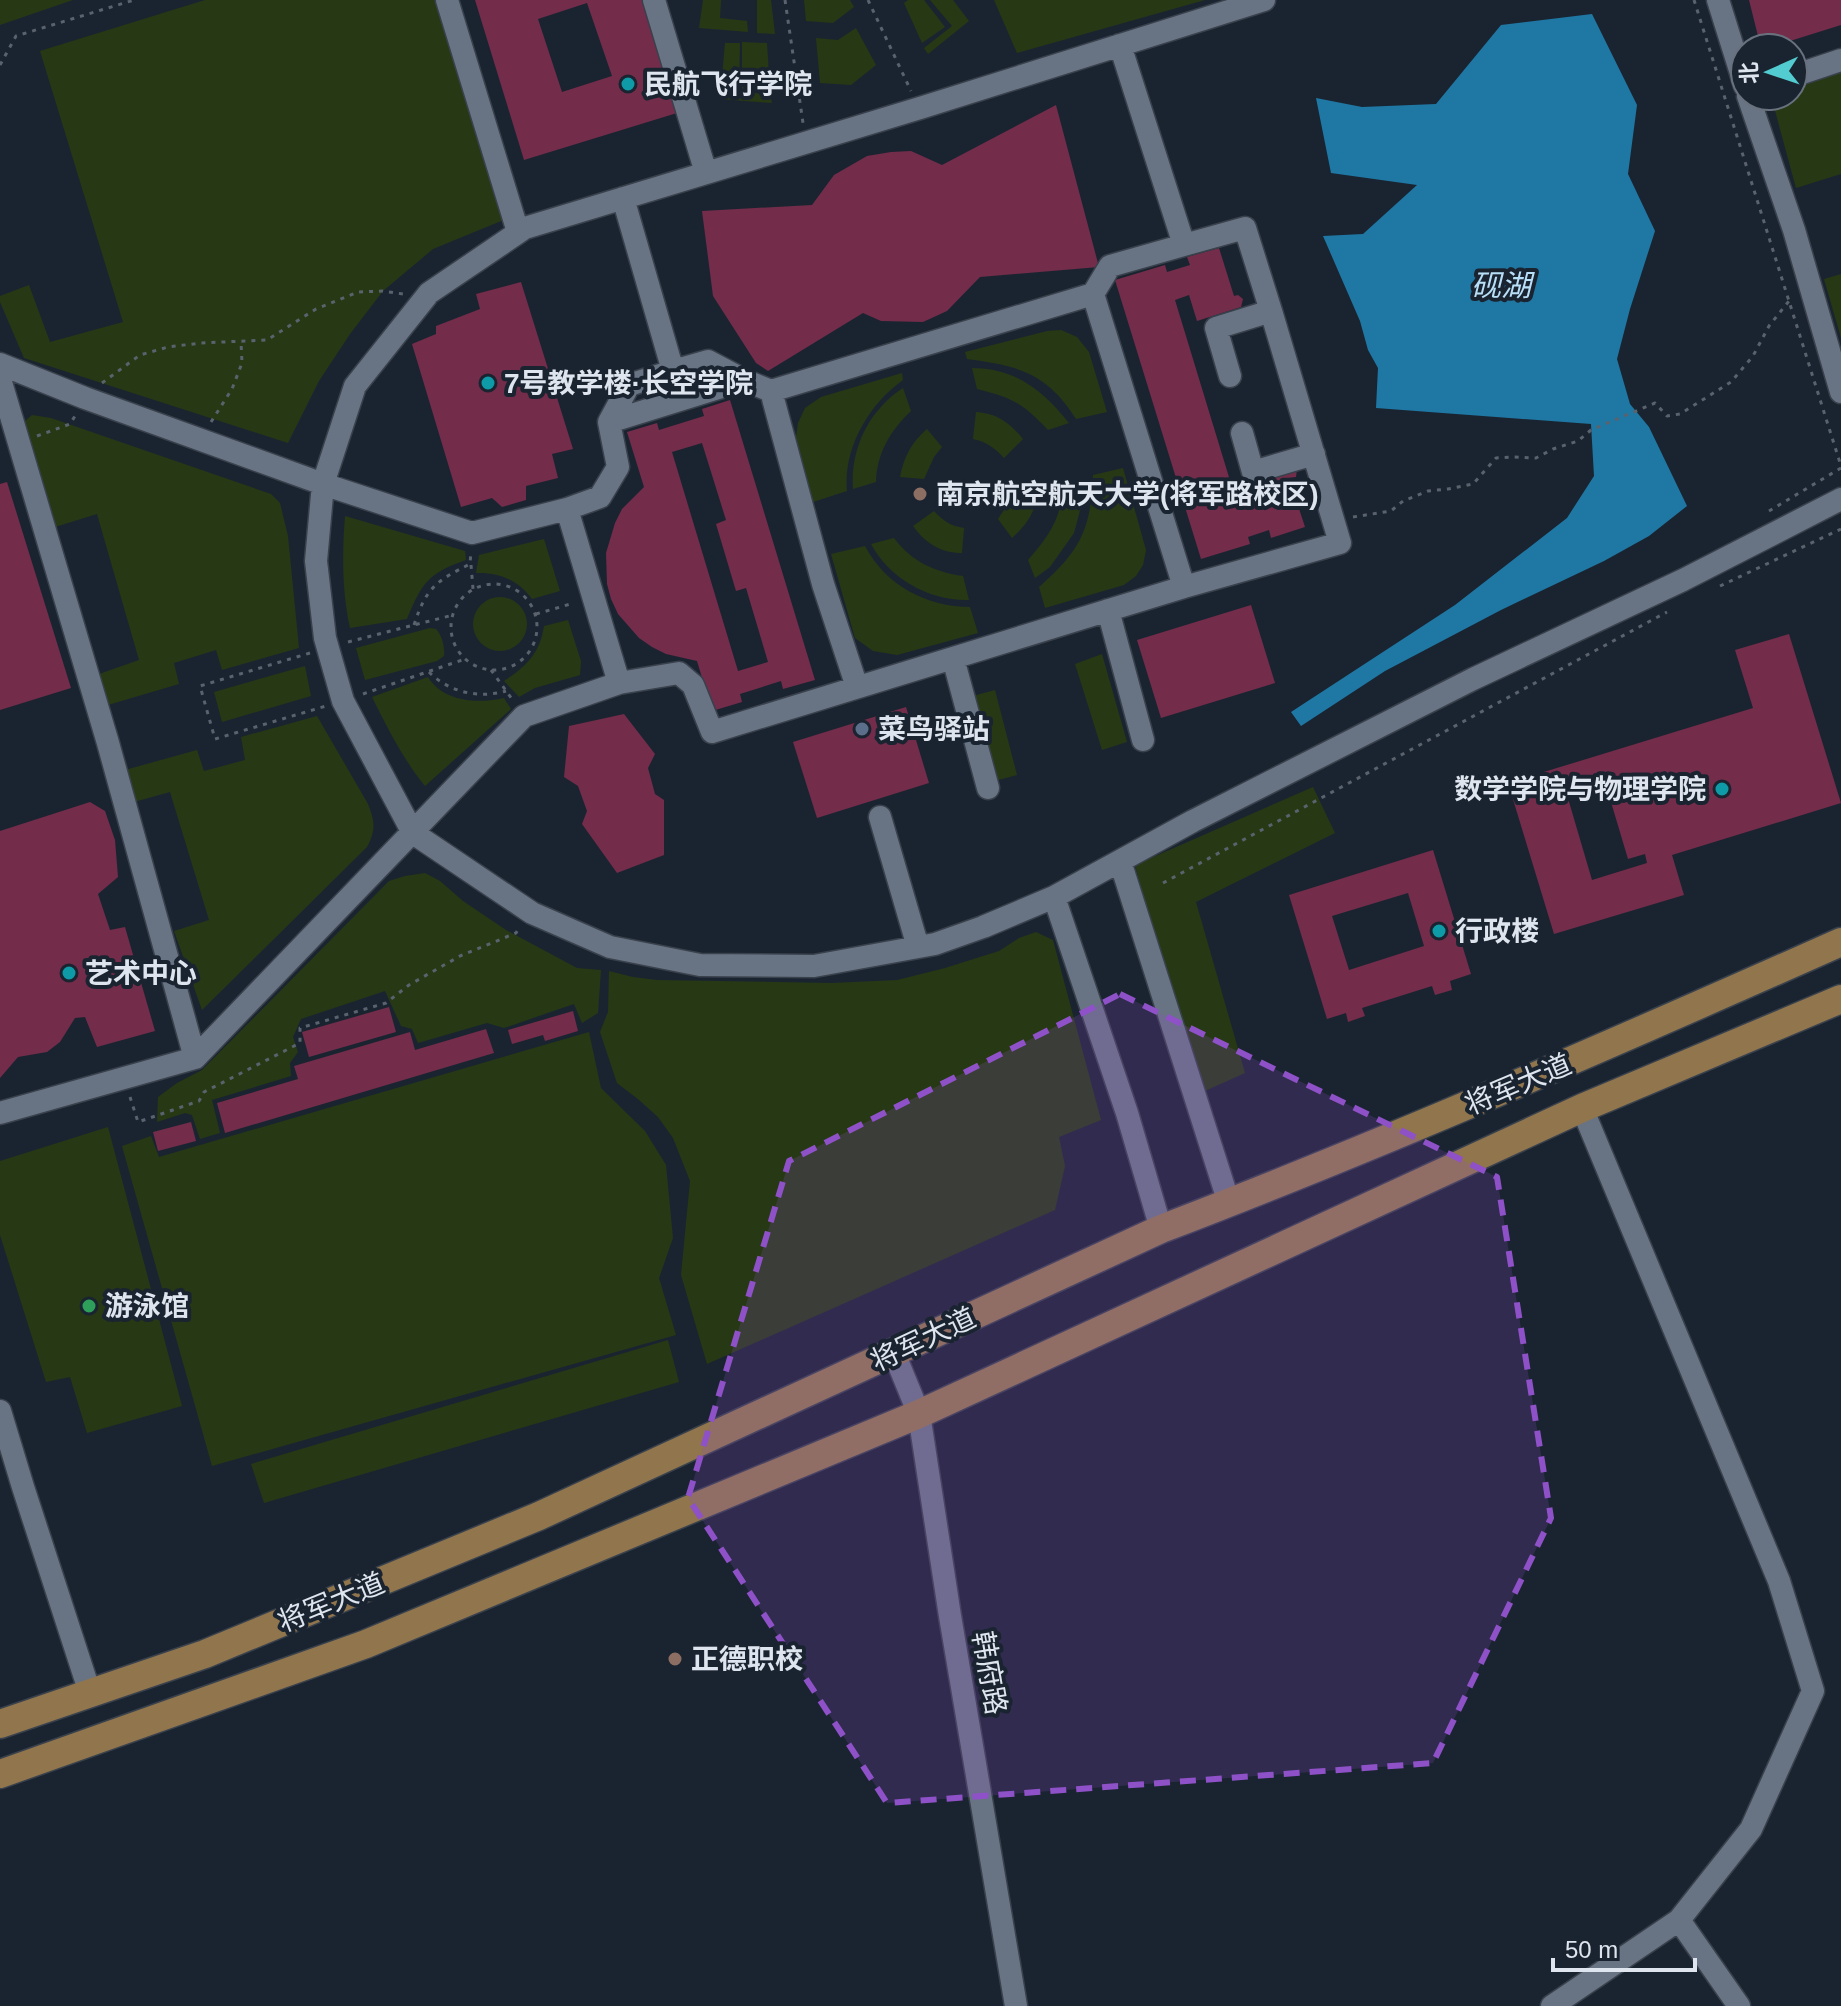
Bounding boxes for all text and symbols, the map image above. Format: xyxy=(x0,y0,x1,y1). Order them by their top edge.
north arrow xyxy=(1729,32,1809,112)
text: 北 xyxy=(1736,61,1763,85)
place label: 民航飞行学院 xyxy=(644,69,812,100)
marker: 民航飞行学院 xyxy=(619,75,637,93)
water label: 砚湖 xyxy=(1471,269,1535,302)
place label: 7号教学楼·长空学院 xyxy=(504,368,753,399)
marker: 7号教学楼·长空学院 xyxy=(479,374,497,392)
place label: 南京航空航天大学(将军路校区) xyxy=(936,479,1319,510)
marker: 南京航空航天大学(将军路校区) xyxy=(911,485,929,503)
place label: 菜鸟驿站 xyxy=(878,714,990,745)
marker: 菜鸟驿站 xyxy=(853,720,871,738)
place label: 数学学院与物理学院 xyxy=(1454,774,1706,805)
marker: 数学学院与物理学院 xyxy=(1713,780,1731,798)
place label: 行政楼 xyxy=(1455,916,1539,947)
marker: 行政楼 xyxy=(1430,922,1448,940)
place label: 艺术中心 xyxy=(85,958,197,989)
marker: 艺术中心 xyxy=(60,964,78,982)
street label: 将军大道 xyxy=(1461,1048,1576,1121)
place label: 游泳馆 xyxy=(105,1291,189,1322)
marker: 游泳馆 xyxy=(80,1297,98,1315)
street label: 将军大道 xyxy=(866,1302,981,1377)
street label: 将军大道 xyxy=(273,1567,389,1638)
street label: 韩府路 xyxy=(967,1629,1012,1717)
place label: 正德职校 xyxy=(691,1644,803,1675)
marker: 正德职校 xyxy=(666,1650,684,1668)
scale bar xyxy=(1553,1922,1695,1972)
text: 50 m xyxy=(1565,1936,1618,1963)

